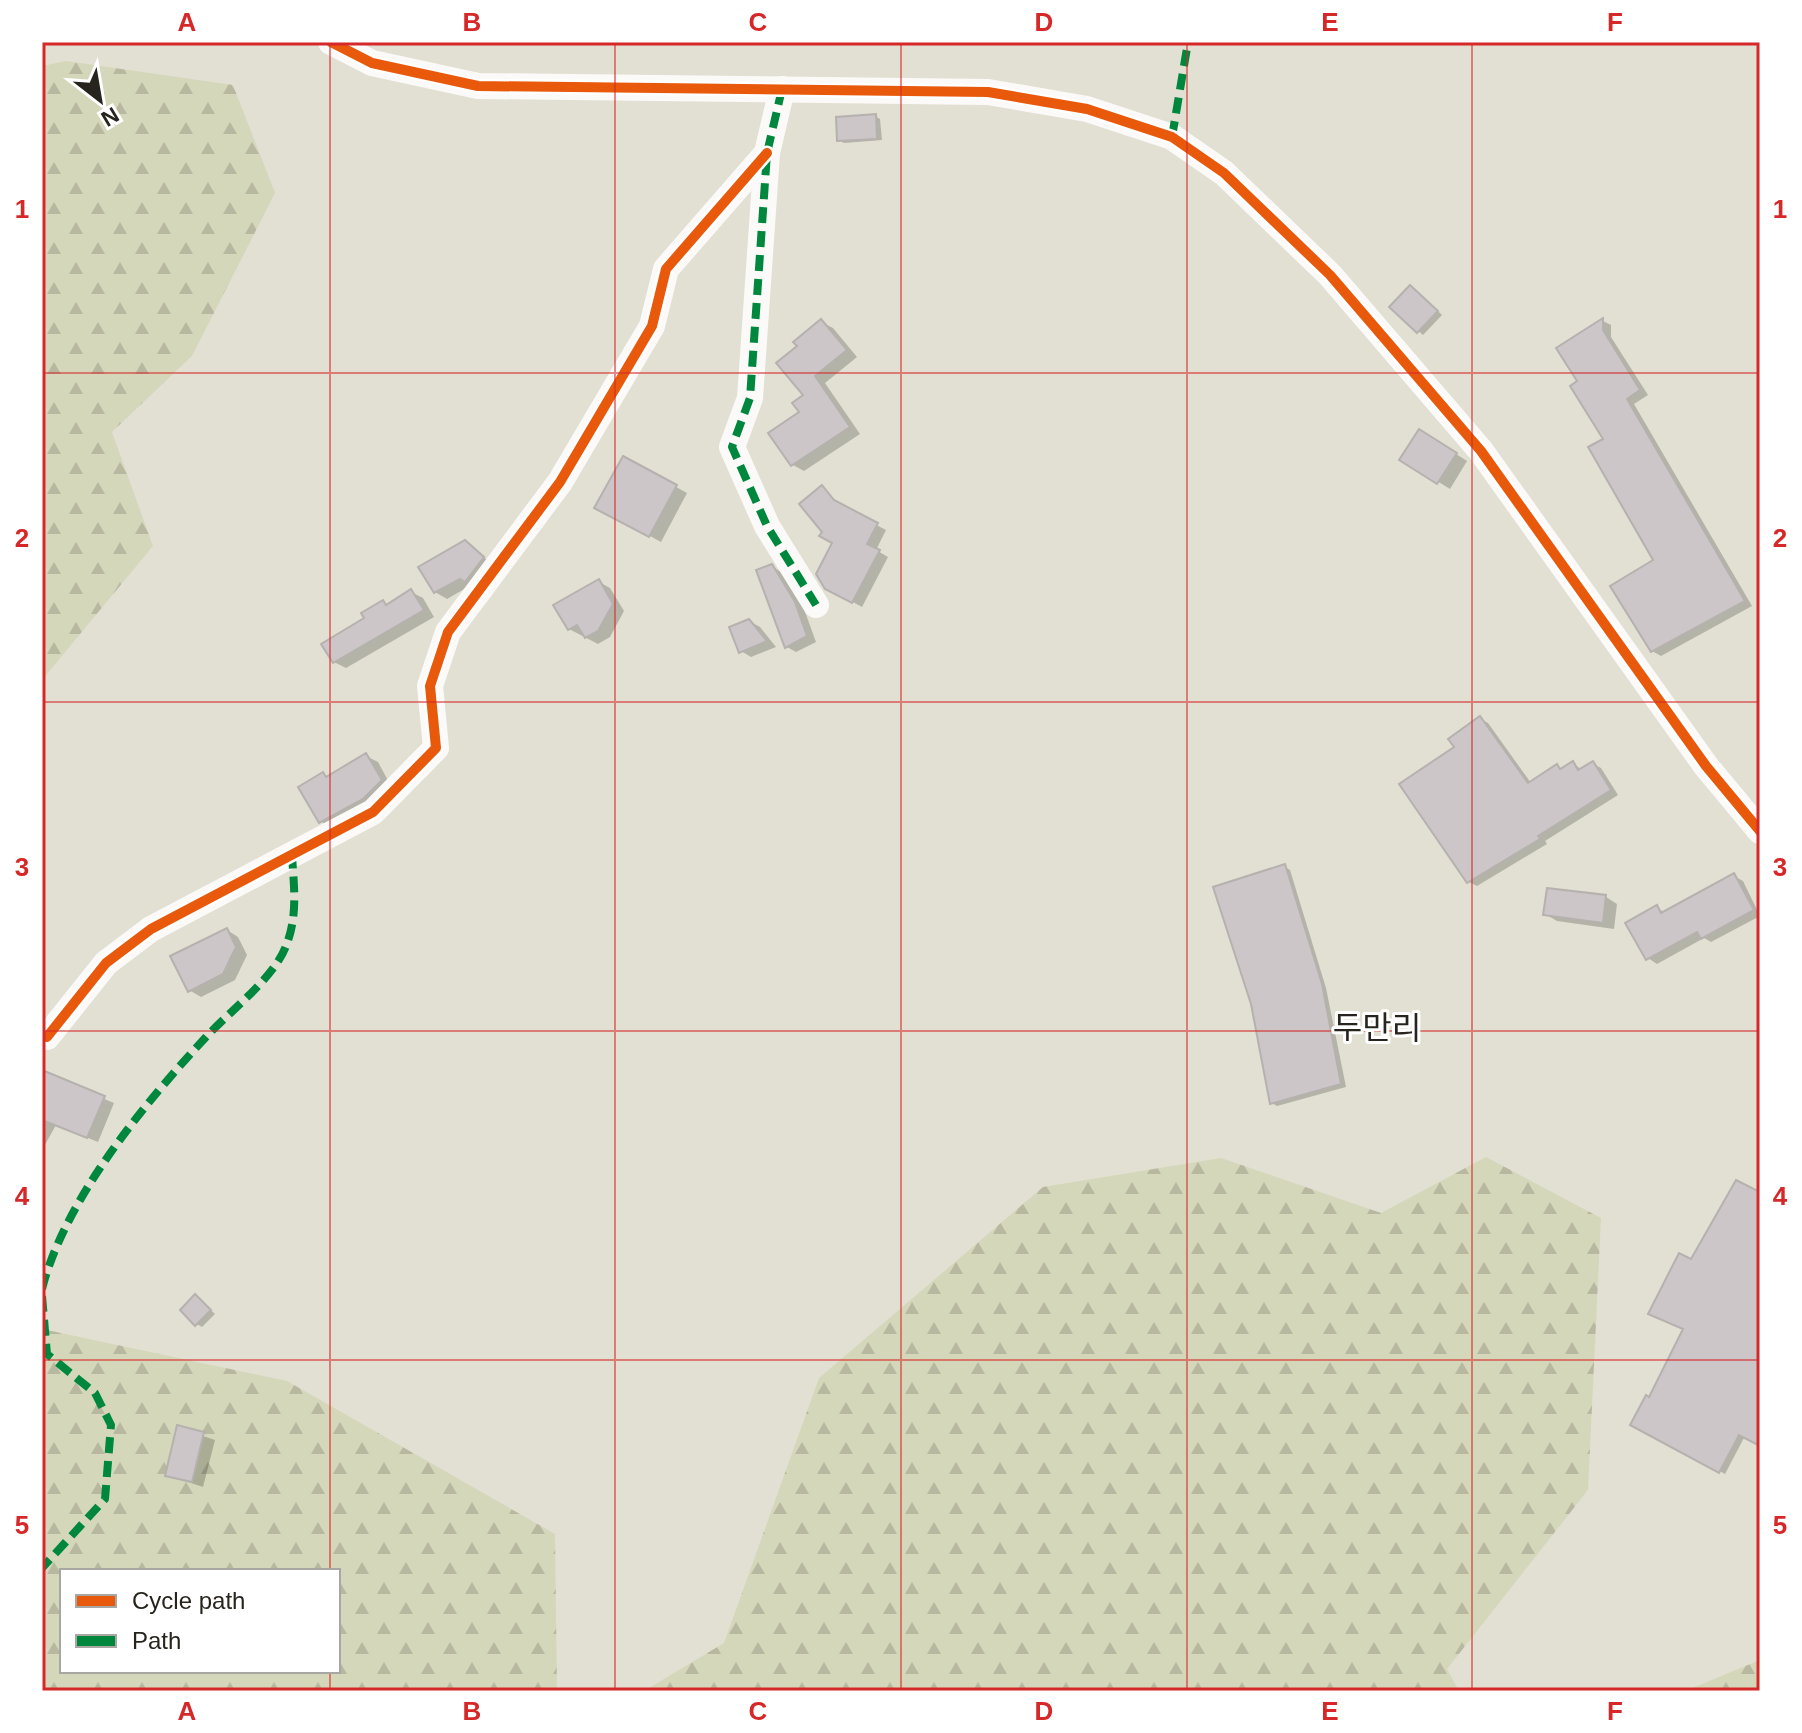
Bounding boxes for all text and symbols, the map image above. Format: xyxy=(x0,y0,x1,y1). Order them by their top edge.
text: A xyxy=(178,7,197,37)
text: B xyxy=(463,7,481,37)
text: C xyxy=(749,7,768,37)
text: D xyxy=(1035,7,1053,37)
text: E xyxy=(1321,7,1339,37)
text: F xyxy=(1607,7,1623,37)
north arrow xyxy=(60,60,140,140)
text: N xyxy=(97,102,123,132)
text: 1 xyxy=(15,194,29,224)
text: 1 xyxy=(1773,194,1787,224)
text: 2 xyxy=(15,523,29,553)
text: 2 xyxy=(1773,523,1787,553)
text: 3 xyxy=(15,852,29,882)
text: 3 xyxy=(1773,852,1787,882)
district label: 두만리 xyxy=(1333,1010,1421,1046)
text: 4 xyxy=(15,1181,30,1211)
text: 4 xyxy=(1773,1181,1788,1211)
text: 5 xyxy=(15,1510,29,1540)
text: 5 xyxy=(1773,1510,1787,1540)
legend xyxy=(60,1569,340,1673)
text: Cycle path xyxy=(132,1587,245,1614)
text: Path xyxy=(132,1627,181,1654)
text: A xyxy=(178,1696,197,1726)
text: B xyxy=(463,1696,481,1726)
text: C xyxy=(749,1696,768,1726)
text: D xyxy=(1035,1696,1053,1726)
text: E xyxy=(1321,1696,1339,1726)
text: F xyxy=(1607,1696,1623,1726)

